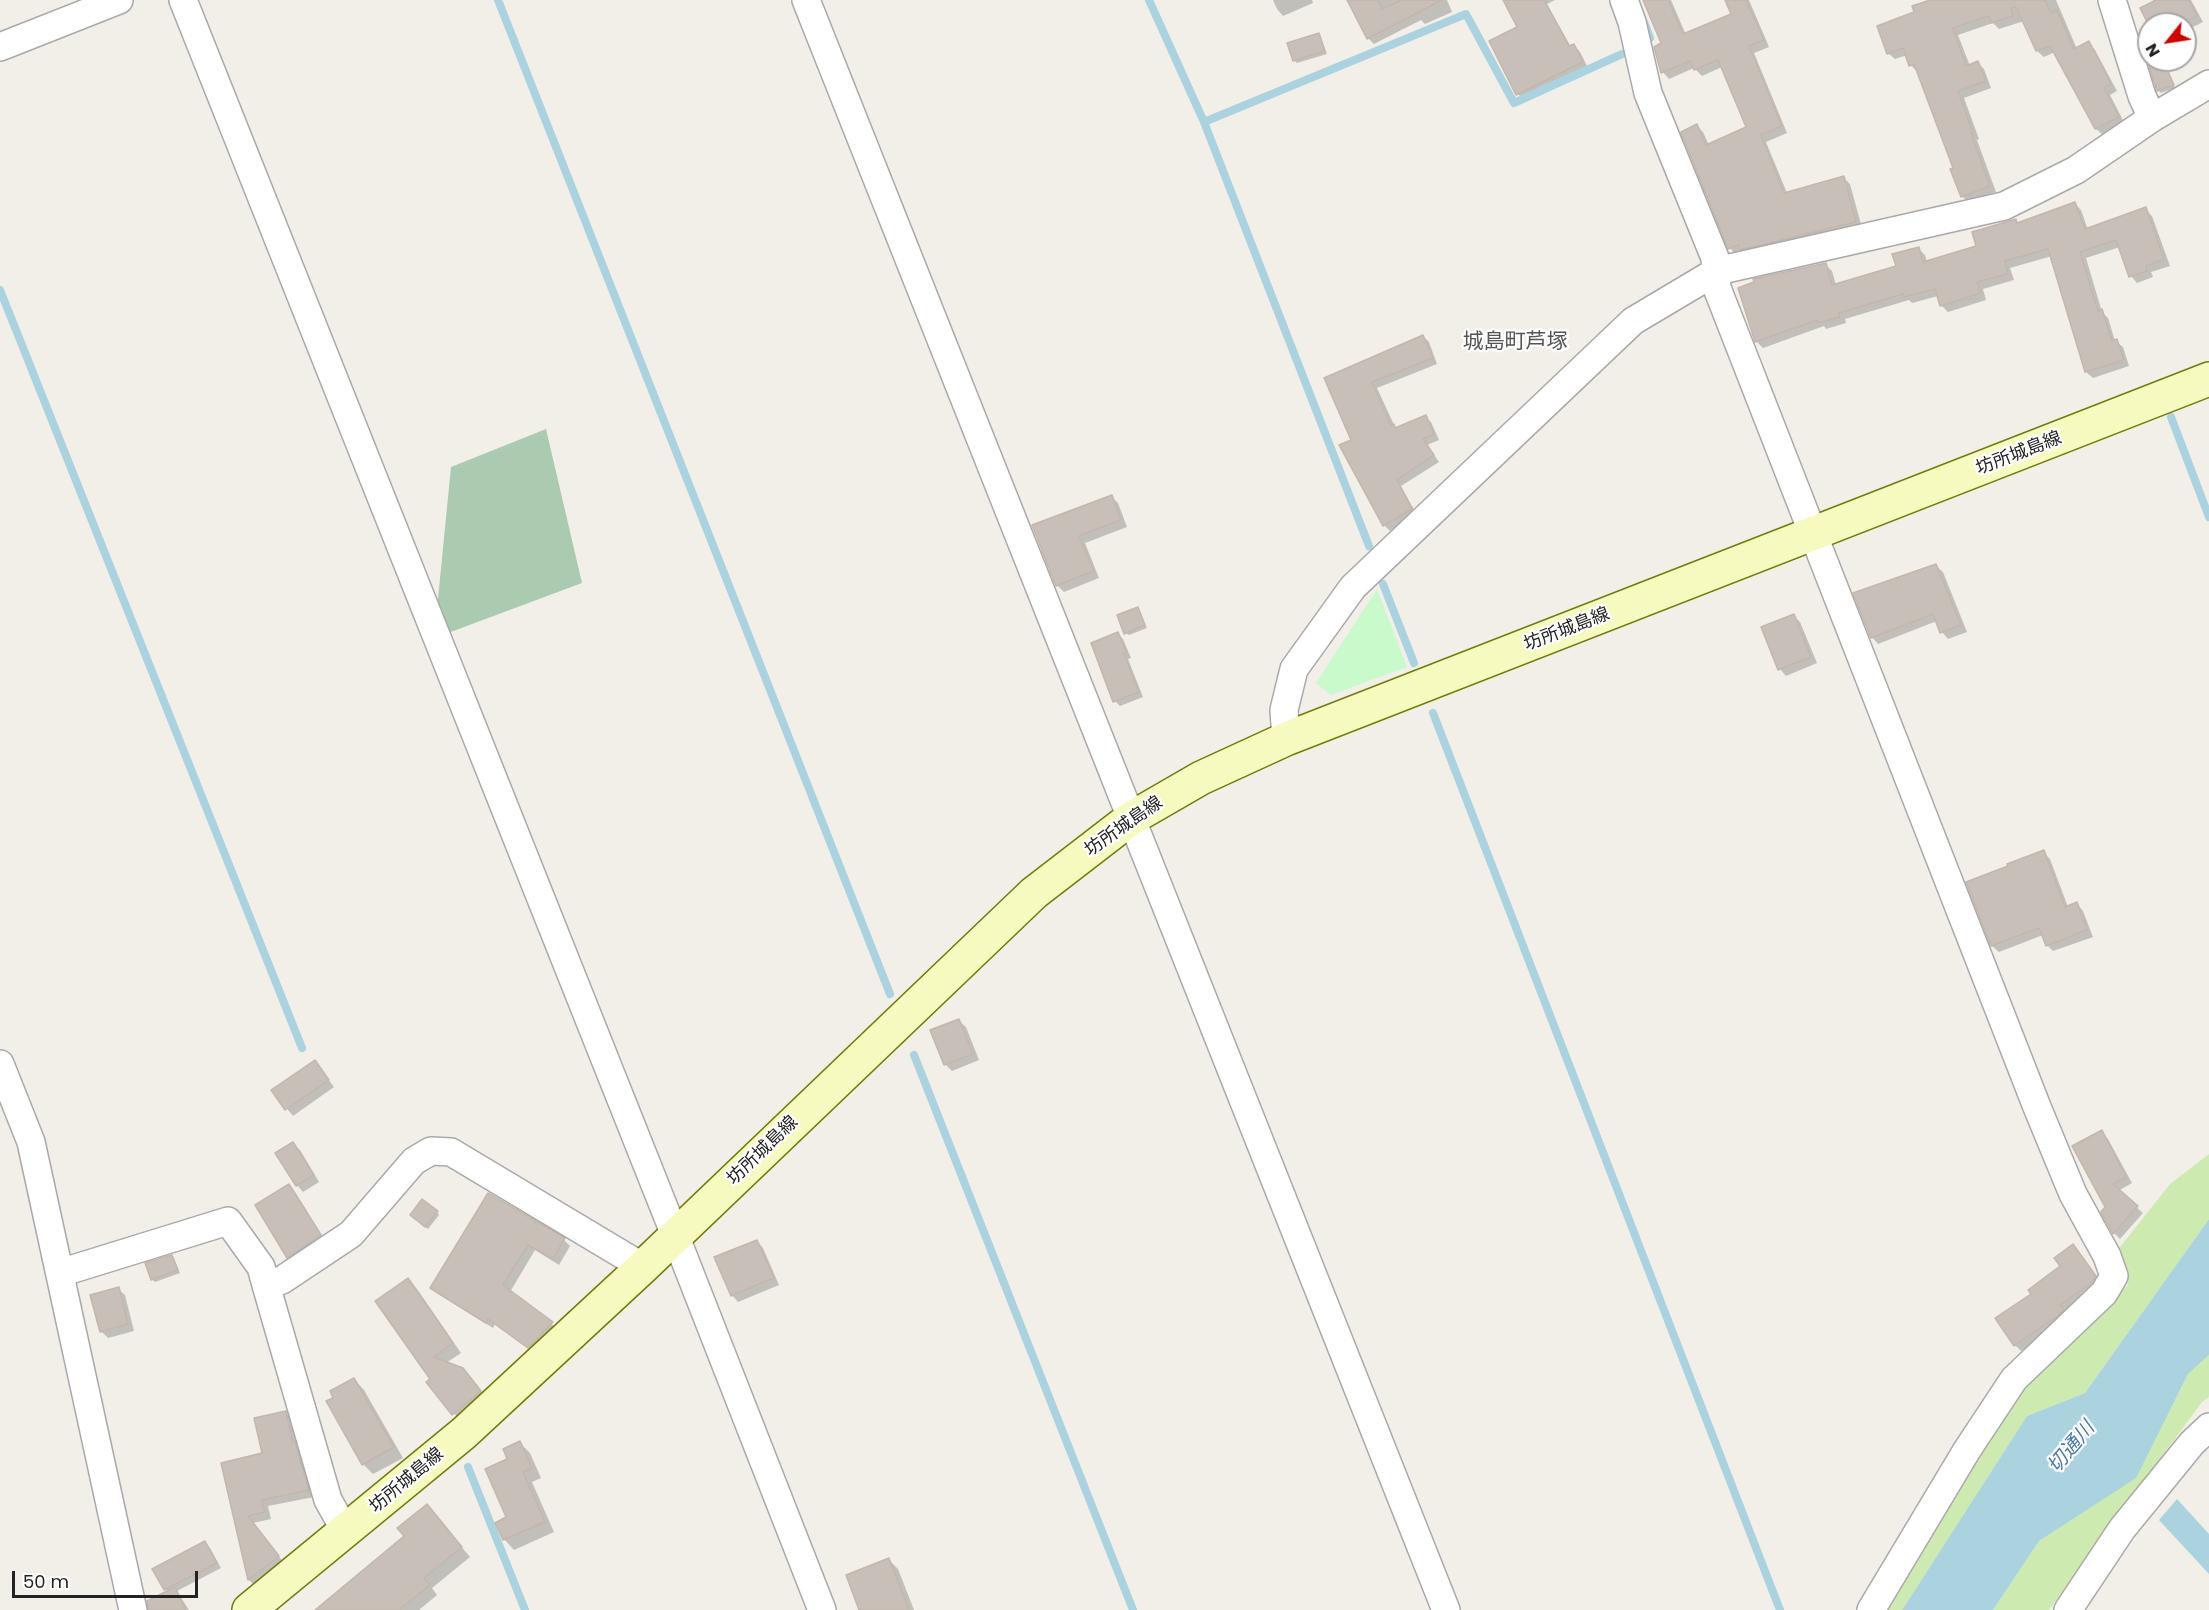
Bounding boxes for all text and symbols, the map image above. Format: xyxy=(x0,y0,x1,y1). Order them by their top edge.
north arrow xyxy=(2137,12,2197,72)
text: N xyxy=(2140,39,2166,61)
district label: 城島町芦塚 xyxy=(1463,330,1567,356)
street label: 坊所城島線 xyxy=(1973,428,2065,480)
street label: 坊所城島線 xyxy=(1521,604,1613,656)
street label: 坊所城島線 xyxy=(1081,792,1167,862)
street label: 坊所城島線 xyxy=(723,1112,803,1190)
water label: 切通川 xyxy=(2044,1417,2100,1479)
street label: 坊所城島線 xyxy=(366,1444,448,1518)
scale bar xyxy=(15,1559,201,1597)
text: 50 m xyxy=(23,1569,69,1594)

